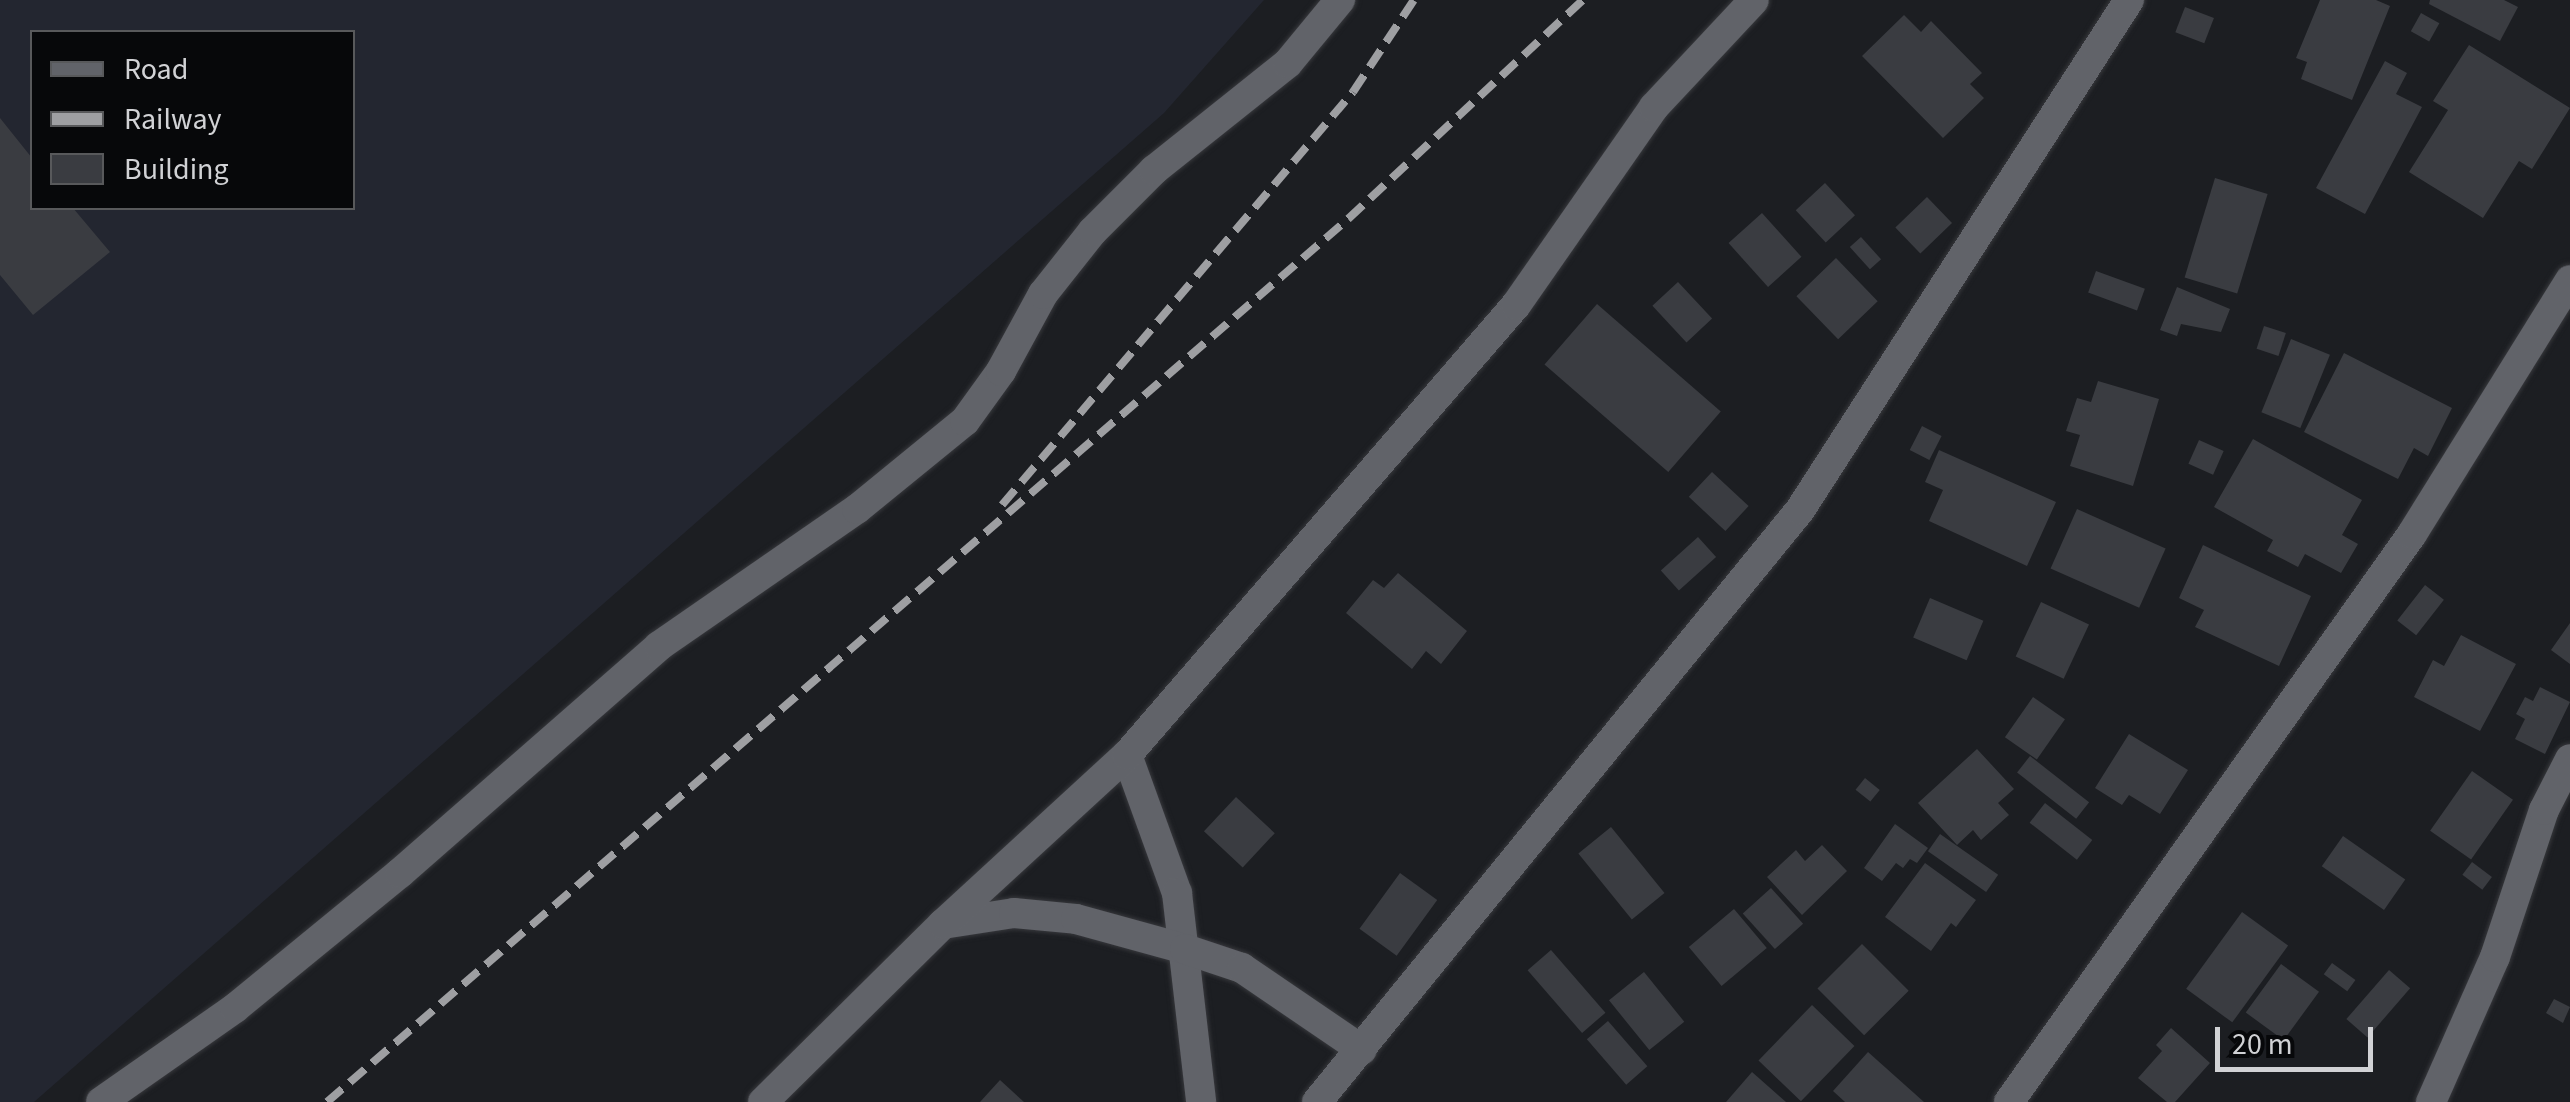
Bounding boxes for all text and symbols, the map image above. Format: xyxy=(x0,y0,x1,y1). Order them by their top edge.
legend xyxy=(30,30,355,210)
text: Road xyxy=(124,48,188,91)
text: Railway xyxy=(124,98,222,141)
text: Building xyxy=(124,148,229,191)
scale bar xyxy=(2220,1007,2378,1069)
text: 20 m xyxy=(2232,1023,2293,1066)

